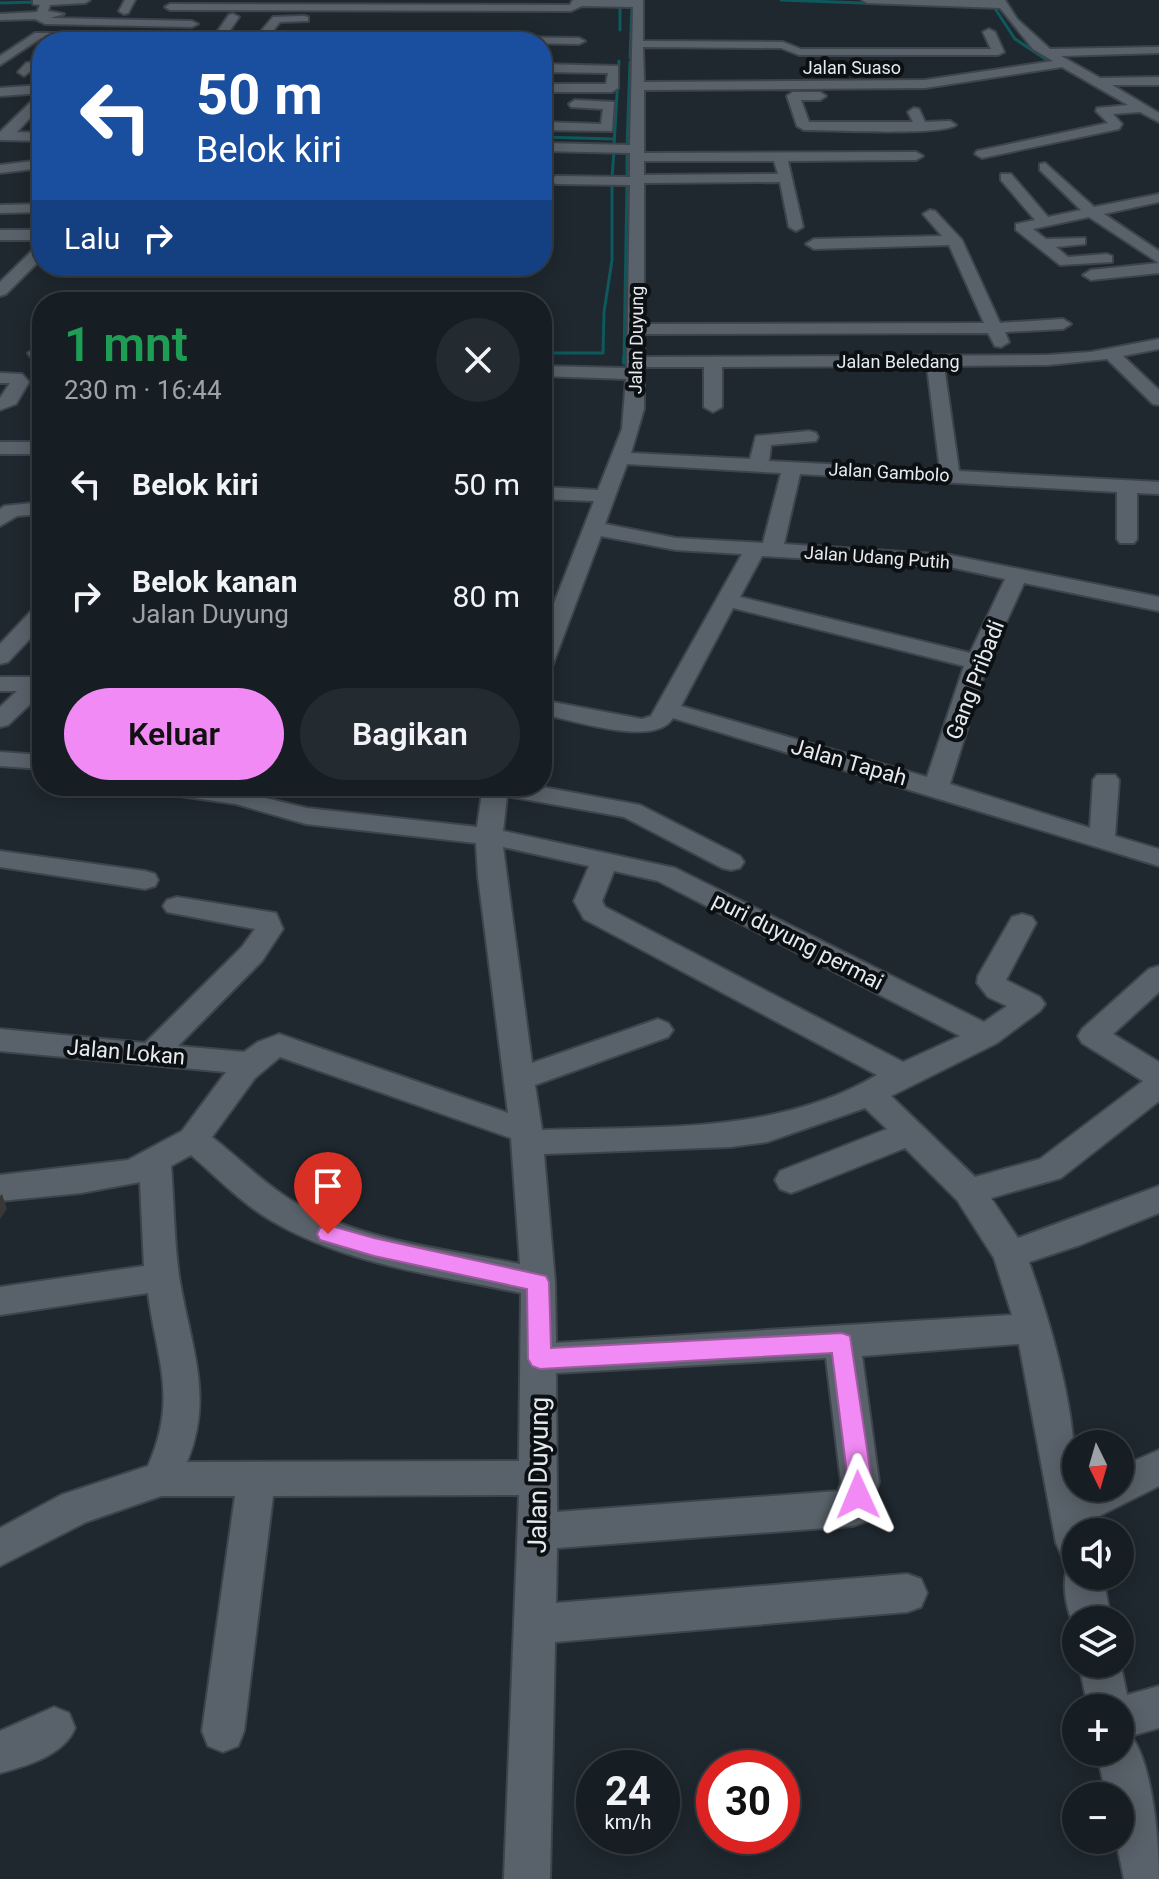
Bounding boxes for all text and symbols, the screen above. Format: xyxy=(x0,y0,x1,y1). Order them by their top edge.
street label: Jalan Suaso xyxy=(803,57,901,78)
text: 50 m xyxy=(196,62,323,128)
icon: left xyxy=(64,64,168,168)
text: Belok kiri xyxy=(196,129,342,171)
icon: right xyxy=(136,216,180,260)
text: Lalu xyxy=(64,221,120,256)
street label: Jalan Duyung xyxy=(625,286,647,394)
text: 1 mnt xyxy=(64,316,188,373)
button: close xyxy=(436,318,520,402)
street label: Jalan Beledang xyxy=(837,351,959,372)
text: 230 m · 16:44 xyxy=(64,375,222,405)
street label: Jalan Gambolo xyxy=(828,458,950,486)
icon: left xyxy=(64,462,108,506)
text: Belok kiri xyxy=(132,467,259,502)
text: 50 m xyxy=(453,467,520,502)
street label: Jalan Udang Putih xyxy=(803,541,951,573)
text: Belok kanan xyxy=(132,564,297,599)
icon: right xyxy=(64,574,108,618)
text: 80 m xyxy=(453,579,520,614)
text: Jalan Duyung xyxy=(132,599,289,629)
street label: Gang Pribadi xyxy=(941,617,1009,743)
button: Keluar xyxy=(64,688,284,780)
button: Bagikan xyxy=(300,688,520,780)
street label: Jalan Tapah xyxy=(788,734,910,790)
street label: puri duyung permai xyxy=(709,887,887,995)
street label: Jalan Lokan xyxy=(66,1034,186,1070)
pin xyxy=(294,1152,362,1234)
icon: arrive xyxy=(306,1164,350,1208)
street label: Jalan Duyung xyxy=(522,1396,554,1554)
north arrow xyxy=(1062,1430,1134,1502)
map controls xyxy=(1062,1430,1134,1854)
position arrow xyxy=(816,1453,900,1537)
button: sound xyxy=(1062,1518,1134,1590)
button: layers xyxy=(1062,1606,1134,1678)
button: + xyxy=(1062,1694,1134,1766)
speed limit sign: 30 xyxy=(696,1750,800,1854)
text: 24 xyxy=(605,1768,651,1815)
button: − xyxy=(1062,1782,1134,1854)
text: km/h xyxy=(605,1810,651,1834)

